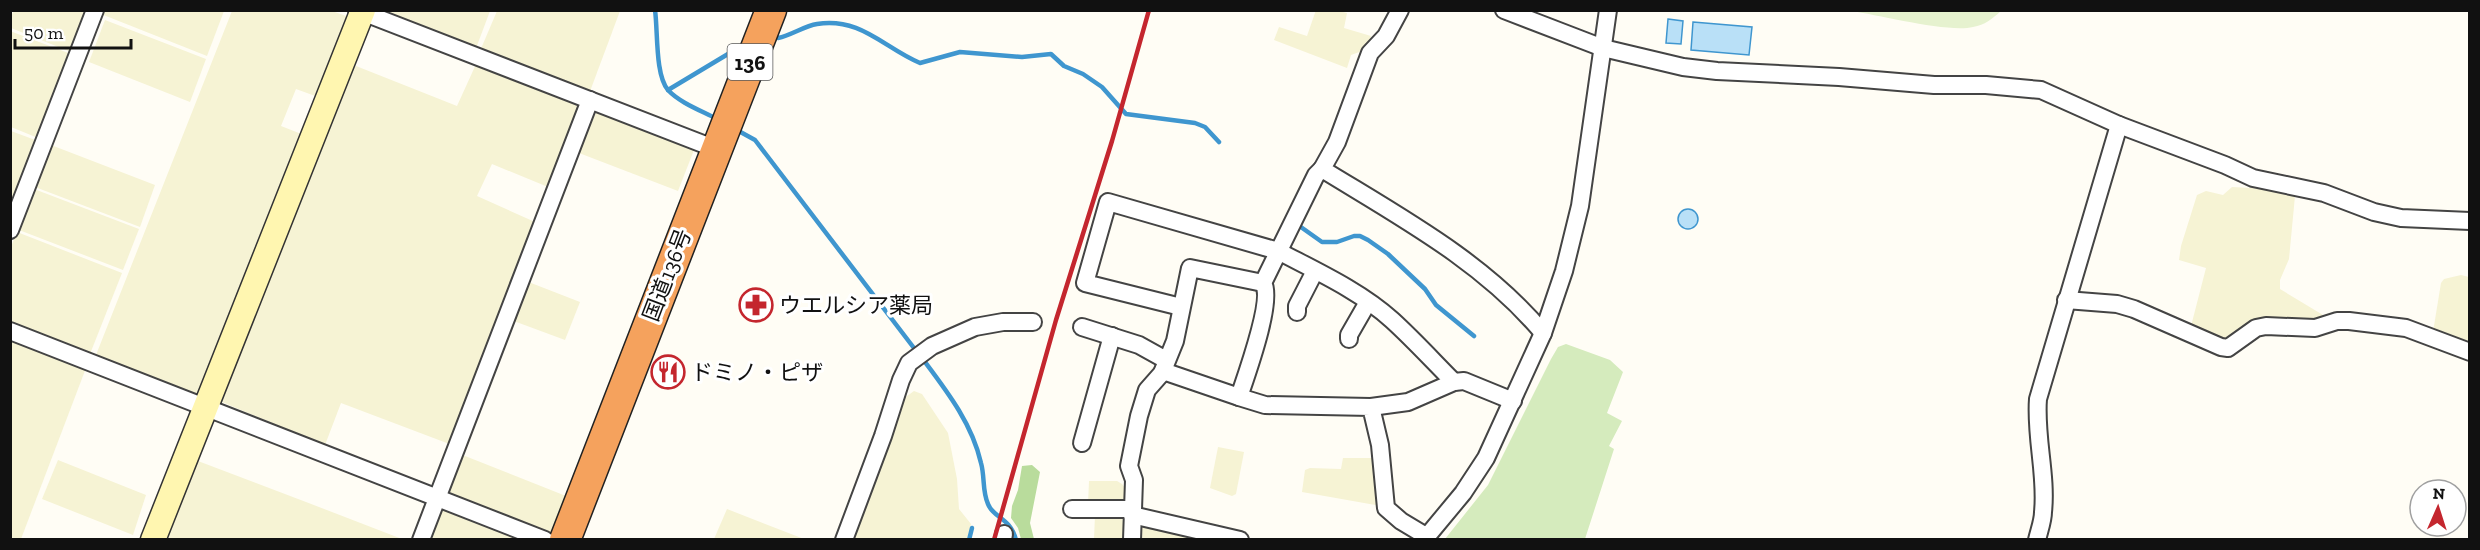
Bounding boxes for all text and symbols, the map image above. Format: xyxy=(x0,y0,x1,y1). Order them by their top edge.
scale bar xyxy=(15,12,130,50)
text: 50 m xyxy=(24,22,64,44)
road number: 136 xyxy=(728,44,772,80)
street label: 国道136号 xyxy=(637,225,697,325)
pharmacy icon: ウエルシア薬局 xyxy=(738,287,774,323)
place label: ウエルシア薬局 xyxy=(779,292,933,319)
restaurant icon: ドミノ・ピザ xyxy=(650,354,686,390)
place label: ドミノ・ピザ xyxy=(691,359,823,386)
north arrow xyxy=(2408,478,2468,538)
text: N xyxy=(2432,484,2445,503)

